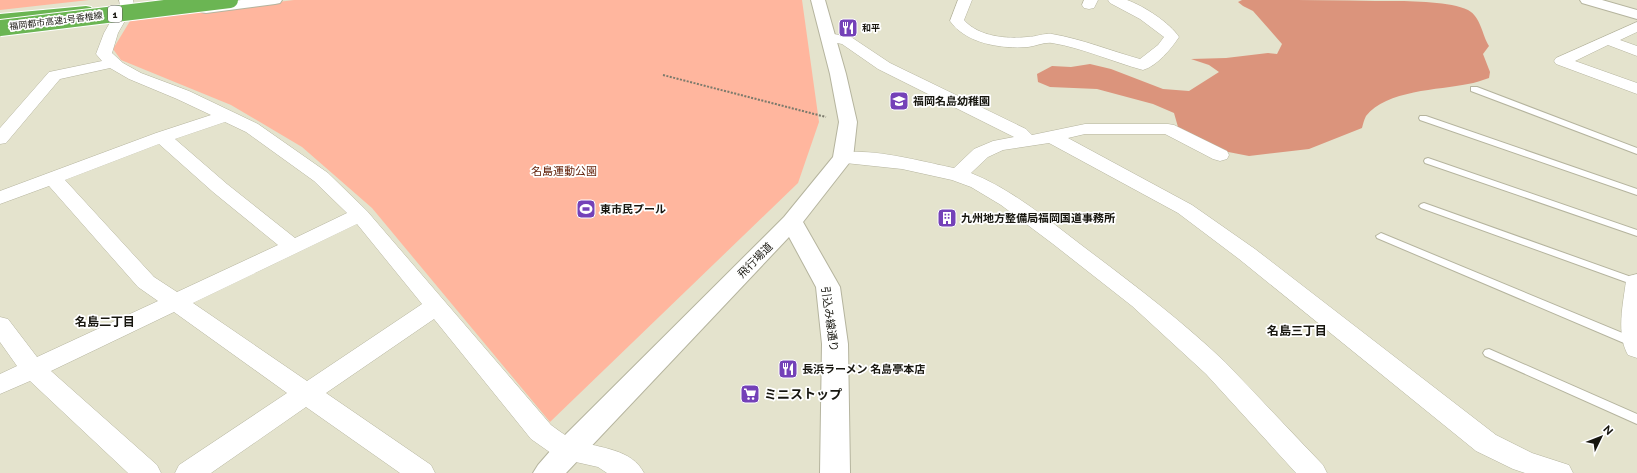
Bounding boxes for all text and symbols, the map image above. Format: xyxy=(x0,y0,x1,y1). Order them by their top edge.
road number: 1 xyxy=(108,6,122,22)
street label: 福岡都市高速1号香椎線 xyxy=(9,10,104,32)
restaurant icon: 和平 xyxy=(837,17,859,39)
place label: 和平 xyxy=(862,23,880,33)
school or university icon: 福岡名島幼稚園 xyxy=(888,90,910,112)
place label: 福岡名島幼稚園 xyxy=(913,95,990,108)
park label: 名島運動公園 xyxy=(531,165,597,178)
sports icon: 東市民プール xyxy=(575,198,597,220)
place label: 東市民プール xyxy=(600,203,666,216)
building icon: 九州地方整備局福岡国道事務所 xyxy=(936,207,958,229)
place label: 九州地方整備局福岡国道事務所 xyxy=(961,212,1115,225)
street label: 飛行場道 xyxy=(735,240,776,281)
street label: 引込み線通り xyxy=(818,285,841,353)
district label: 名島二丁目 xyxy=(75,315,135,329)
district label: 名島三丁目 xyxy=(1267,324,1327,338)
restaurant icon: 長浜ラーメン 名島亭本店 xyxy=(777,358,799,380)
place label: 長浜ラーメン 名島亭本店 xyxy=(802,363,925,376)
supermarket icon: ミニストップ xyxy=(739,383,761,405)
place label: ミニストップ xyxy=(764,387,842,402)
north arrow xyxy=(1581,417,1621,457)
text: N xyxy=(1600,423,1616,438)

